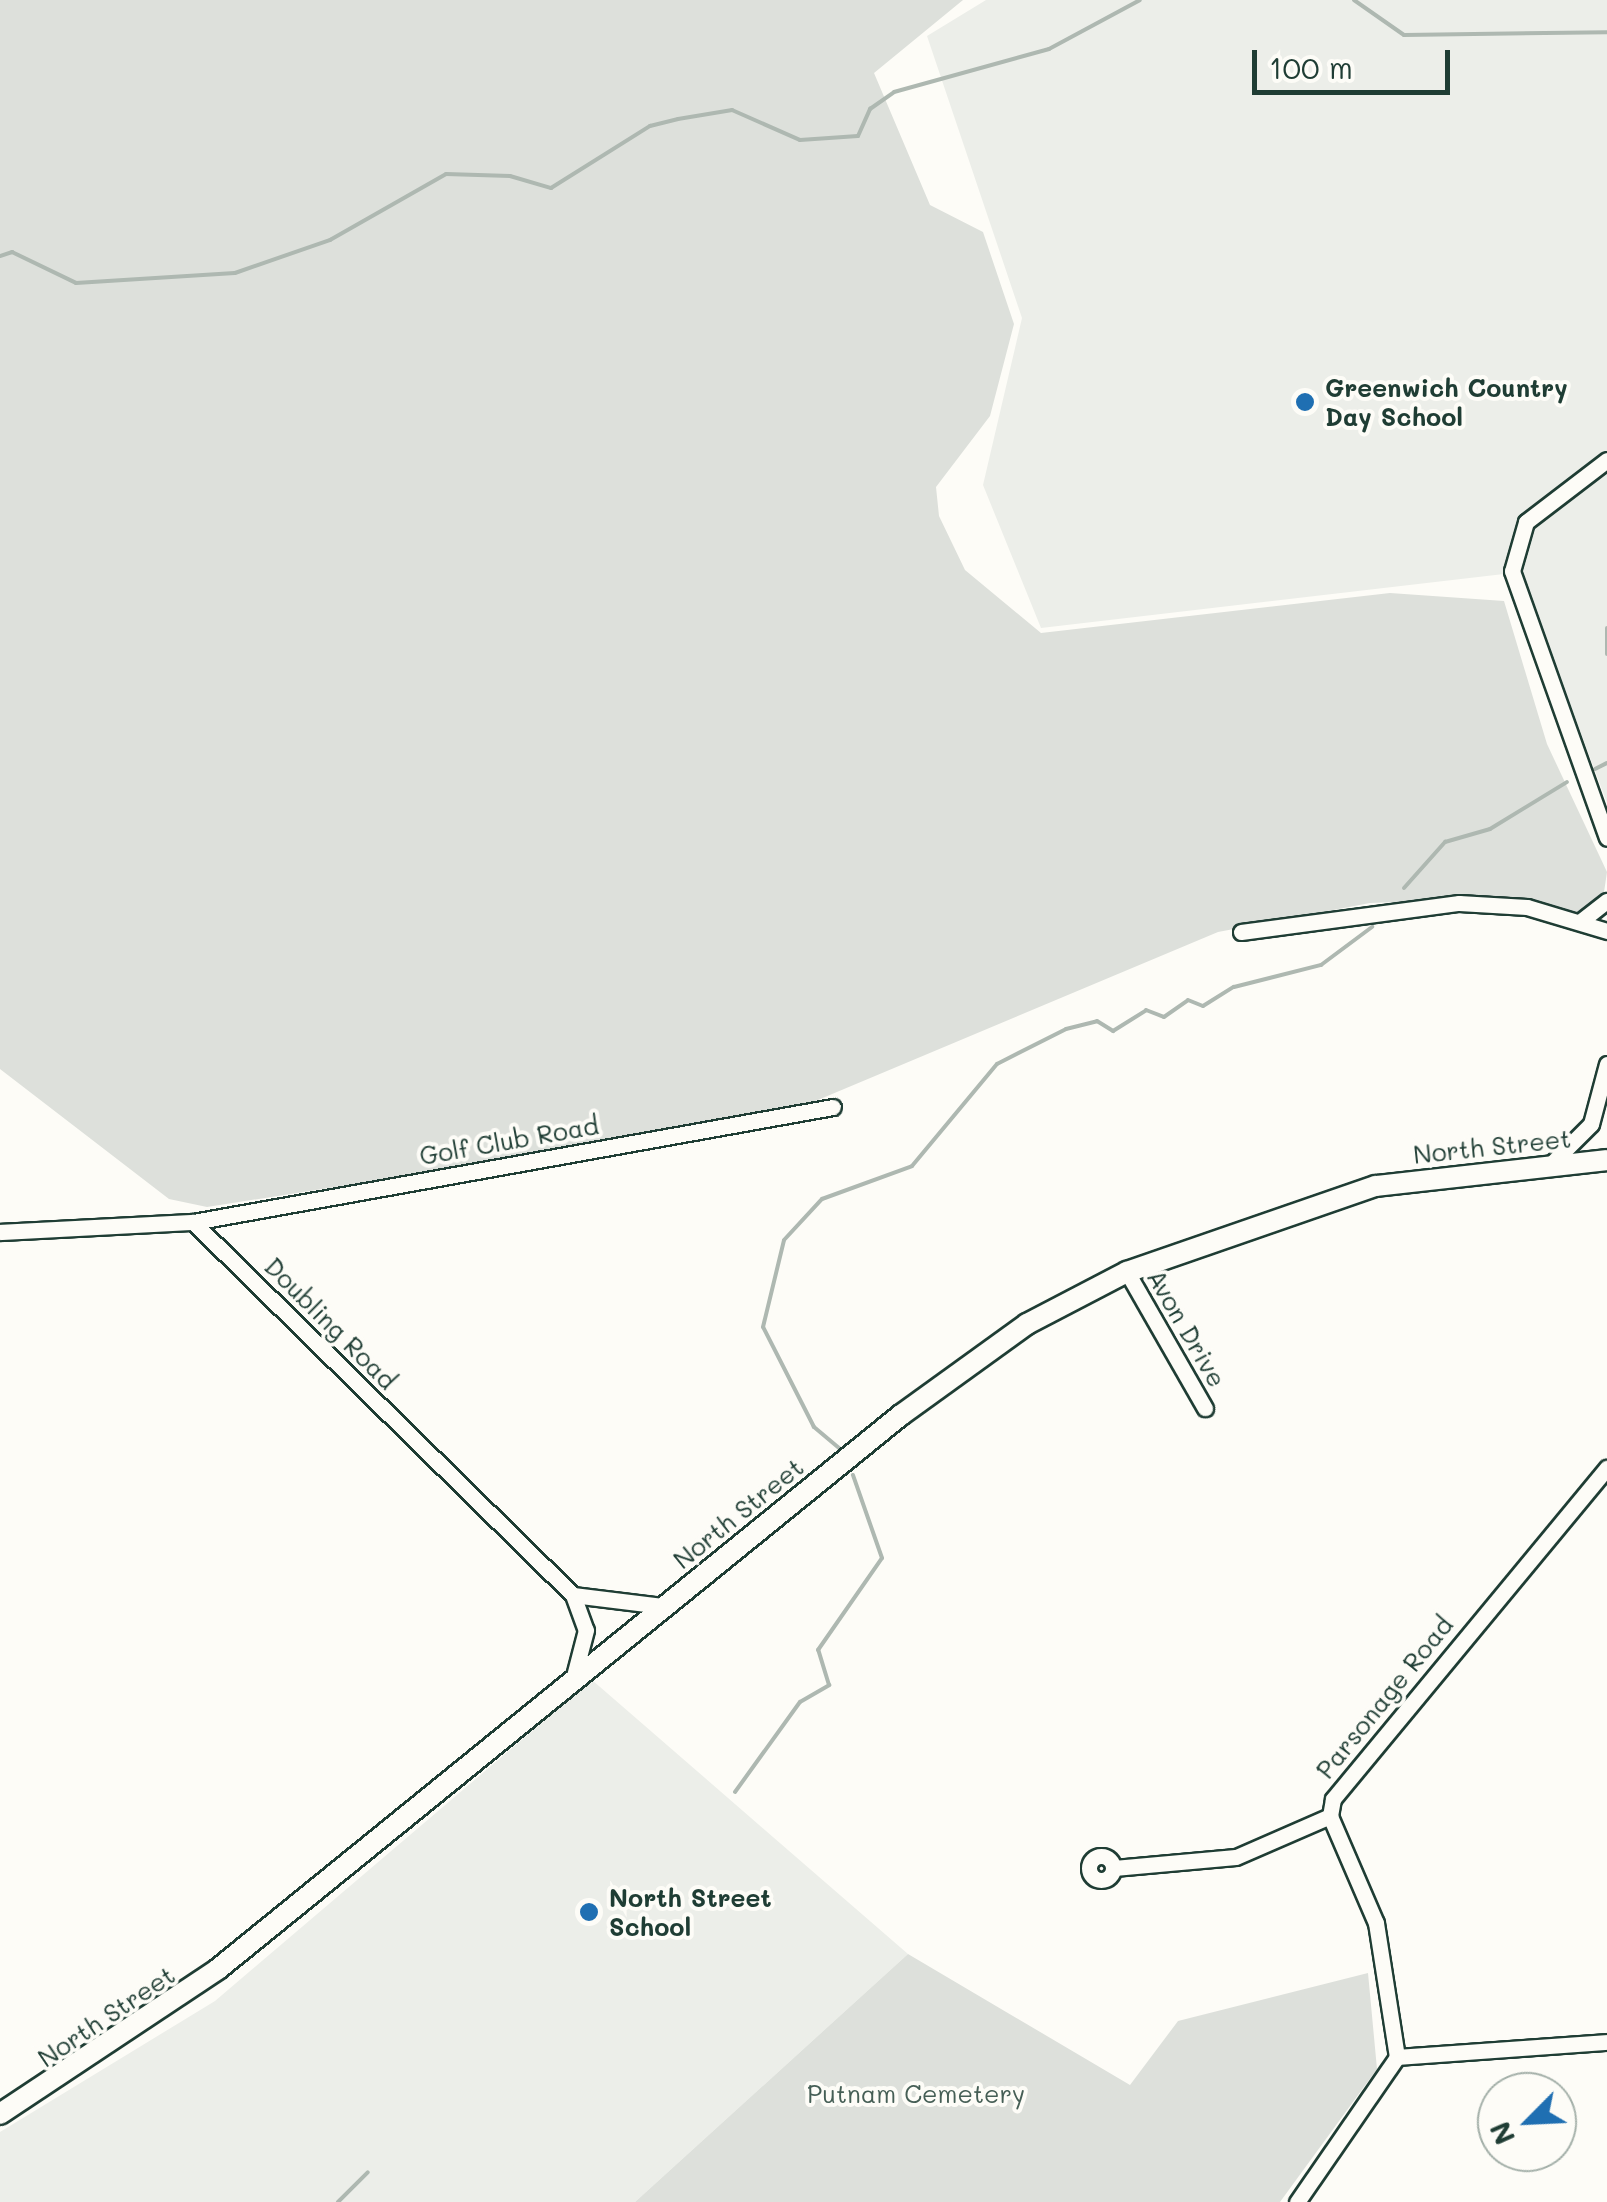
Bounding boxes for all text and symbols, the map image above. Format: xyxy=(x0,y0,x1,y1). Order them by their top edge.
scale bar xyxy=(1257,30,1454,92)
text: 100 m xyxy=(1269,47,1353,87)
place label: Greenwich Country Day School xyxy=(1325,373,1568,432)
marker: Greenwich Country Day School xyxy=(1294,391,1316,413)
street label: Golf Club Road xyxy=(417,1109,601,1171)
street label: North Street xyxy=(1412,1123,1572,1169)
street label: Doubling Road xyxy=(259,1251,403,1395)
street label: Avon Drive xyxy=(1141,1264,1233,1392)
street label: North Street xyxy=(667,1451,809,1575)
street label: Parsonage Road xyxy=(1309,1610,1459,1784)
place label: North Street School xyxy=(609,1883,771,1942)
marker: North Street School xyxy=(578,1901,600,1923)
street label: North Street xyxy=(32,1959,180,2073)
north arrow xyxy=(1477,2072,1577,2172)
park label: Putnam Cemetery xyxy=(807,2078,1025,2108)
text: N xyxy=(1481,2116,1522,2150)

